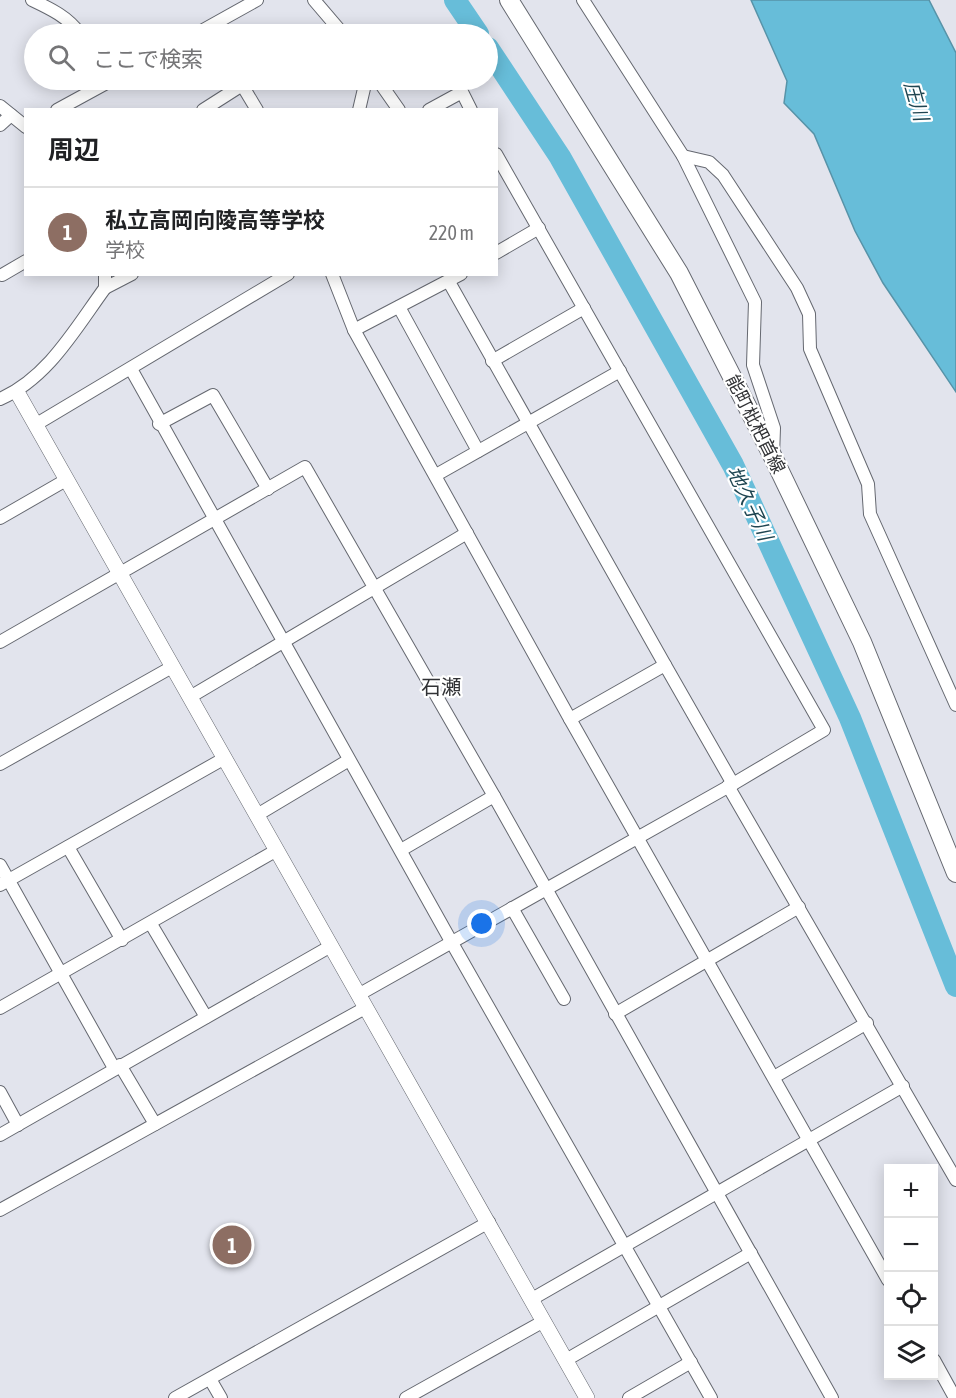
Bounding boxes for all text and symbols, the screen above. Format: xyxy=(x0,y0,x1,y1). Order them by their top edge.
search box xyxy=(24,24,498,90)
icon: search xyxy=(45,41,78,74)
text: ここで検索 xyxy=(93,46,203,72)
water label: 庄川 xyxy=(900,79,934,125)
text: 周辺 xyxy=(48,135,100,165)
text: 私立高岡向陵高等学校 xyxy=(105,207,325,233)
text: 1 xyxy=(63,221,72,244)
text: 220 m xyxy=(429,221,474,244)
text: 学校 xyxy=(105,238,145,261)
street label: 能町枇杷首線 xyxy=(722,371,790,477)
water label: 地久子川 xyxy=(723,462,778,546)
district label: 石瀬 xyxy=(421,675,461,698)
your location xyxy=(467,909,496,938)
map controls xyxy=(884,1164,938,1380)
button: + xyxy=(884,1164,938,1218)
button: − xyxy=(884,1218,938,1272)
pin: 1 xyxy=(212,1222,252,1268)
button: locate xyxy=(884,1272,938,1326)
button: layers xyxy=(884,1326,938,1380)

